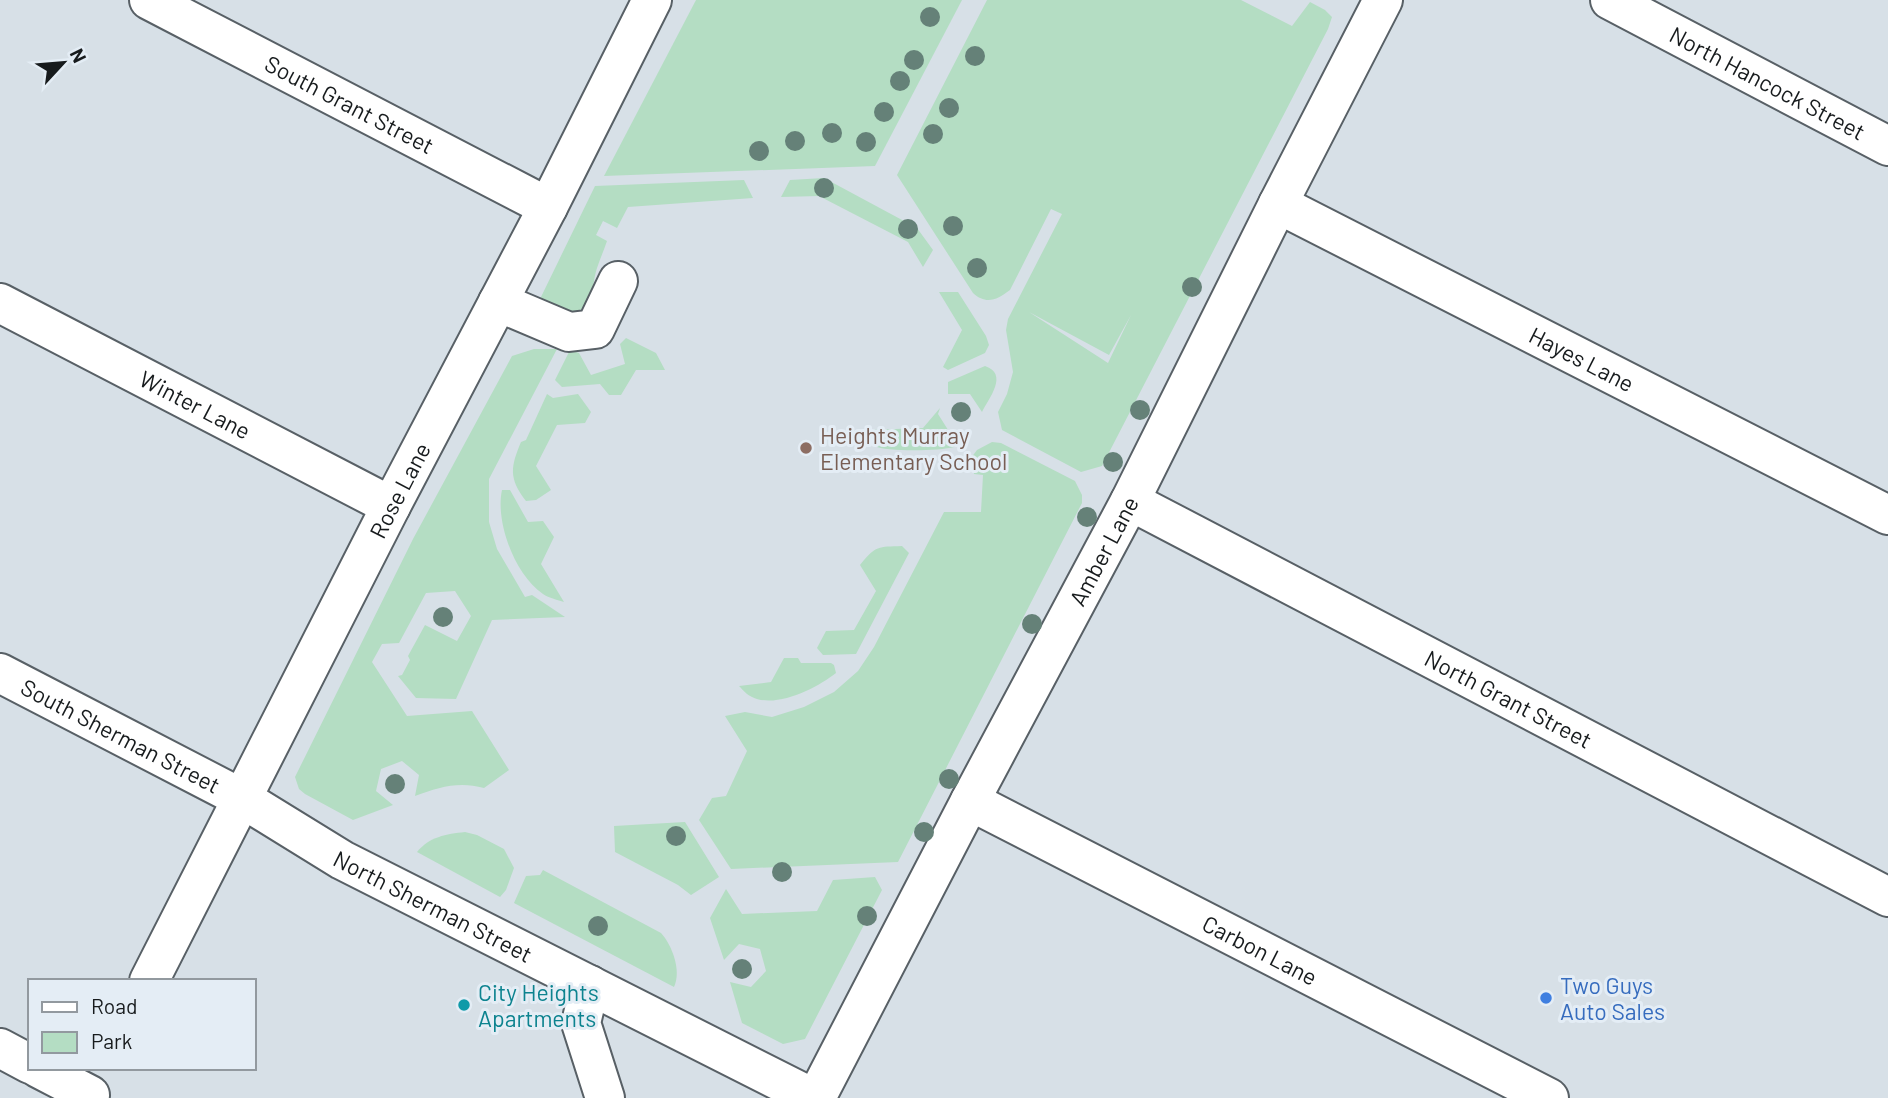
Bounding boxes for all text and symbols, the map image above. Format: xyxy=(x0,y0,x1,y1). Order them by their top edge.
street label: North Hancock Street xyxy=(1665,20,1870,146)
north arrow xyxy=(28,28,98,98)
text: N xyxy=(66,45,92,66)
street label: South Grant Street xyxy=(261,49,439,159)
street label: Hayes Lane xyxy=(1525,321,1639,397)
street label: Winter Lane xyxy=(135,364,255,445)
place label: Heights Murray Elementary School xyxy=(820,421,1007,475)
street label: Rose Lane xyxy=(363,438,436,543)
marker: Heights Murray Elementary School xyxy=(798,440,814,456)
street label: Amber Lane xyxy=(1063,491,1144,610)
street label: North Grant Street xyxy=(1420,644,1597,754)
street label: South Sherman Street xyxy=(16,672,225,799)
street label: North Sherman Street xyxy=(329,844,537,968)
street label: Carbon Lane xyxy=(1198,909,1322,991)
place label: Two Guys Auto Sales xyxy=(1560,971,1665,1025)
place label: City Heights Apartments xyxy=(478,978,599,1032)
legend xyxy=(28,979,256,1070)
marker: Two Guys Auto Sales xyxy=(1538,990,1554,1006)
text: Road xyxy=(91,993,137,1018)
marker: City Heights Apartments xyxy=(456,997,472,1013)
text: Park xyxy=(91,1028,132,1053)

